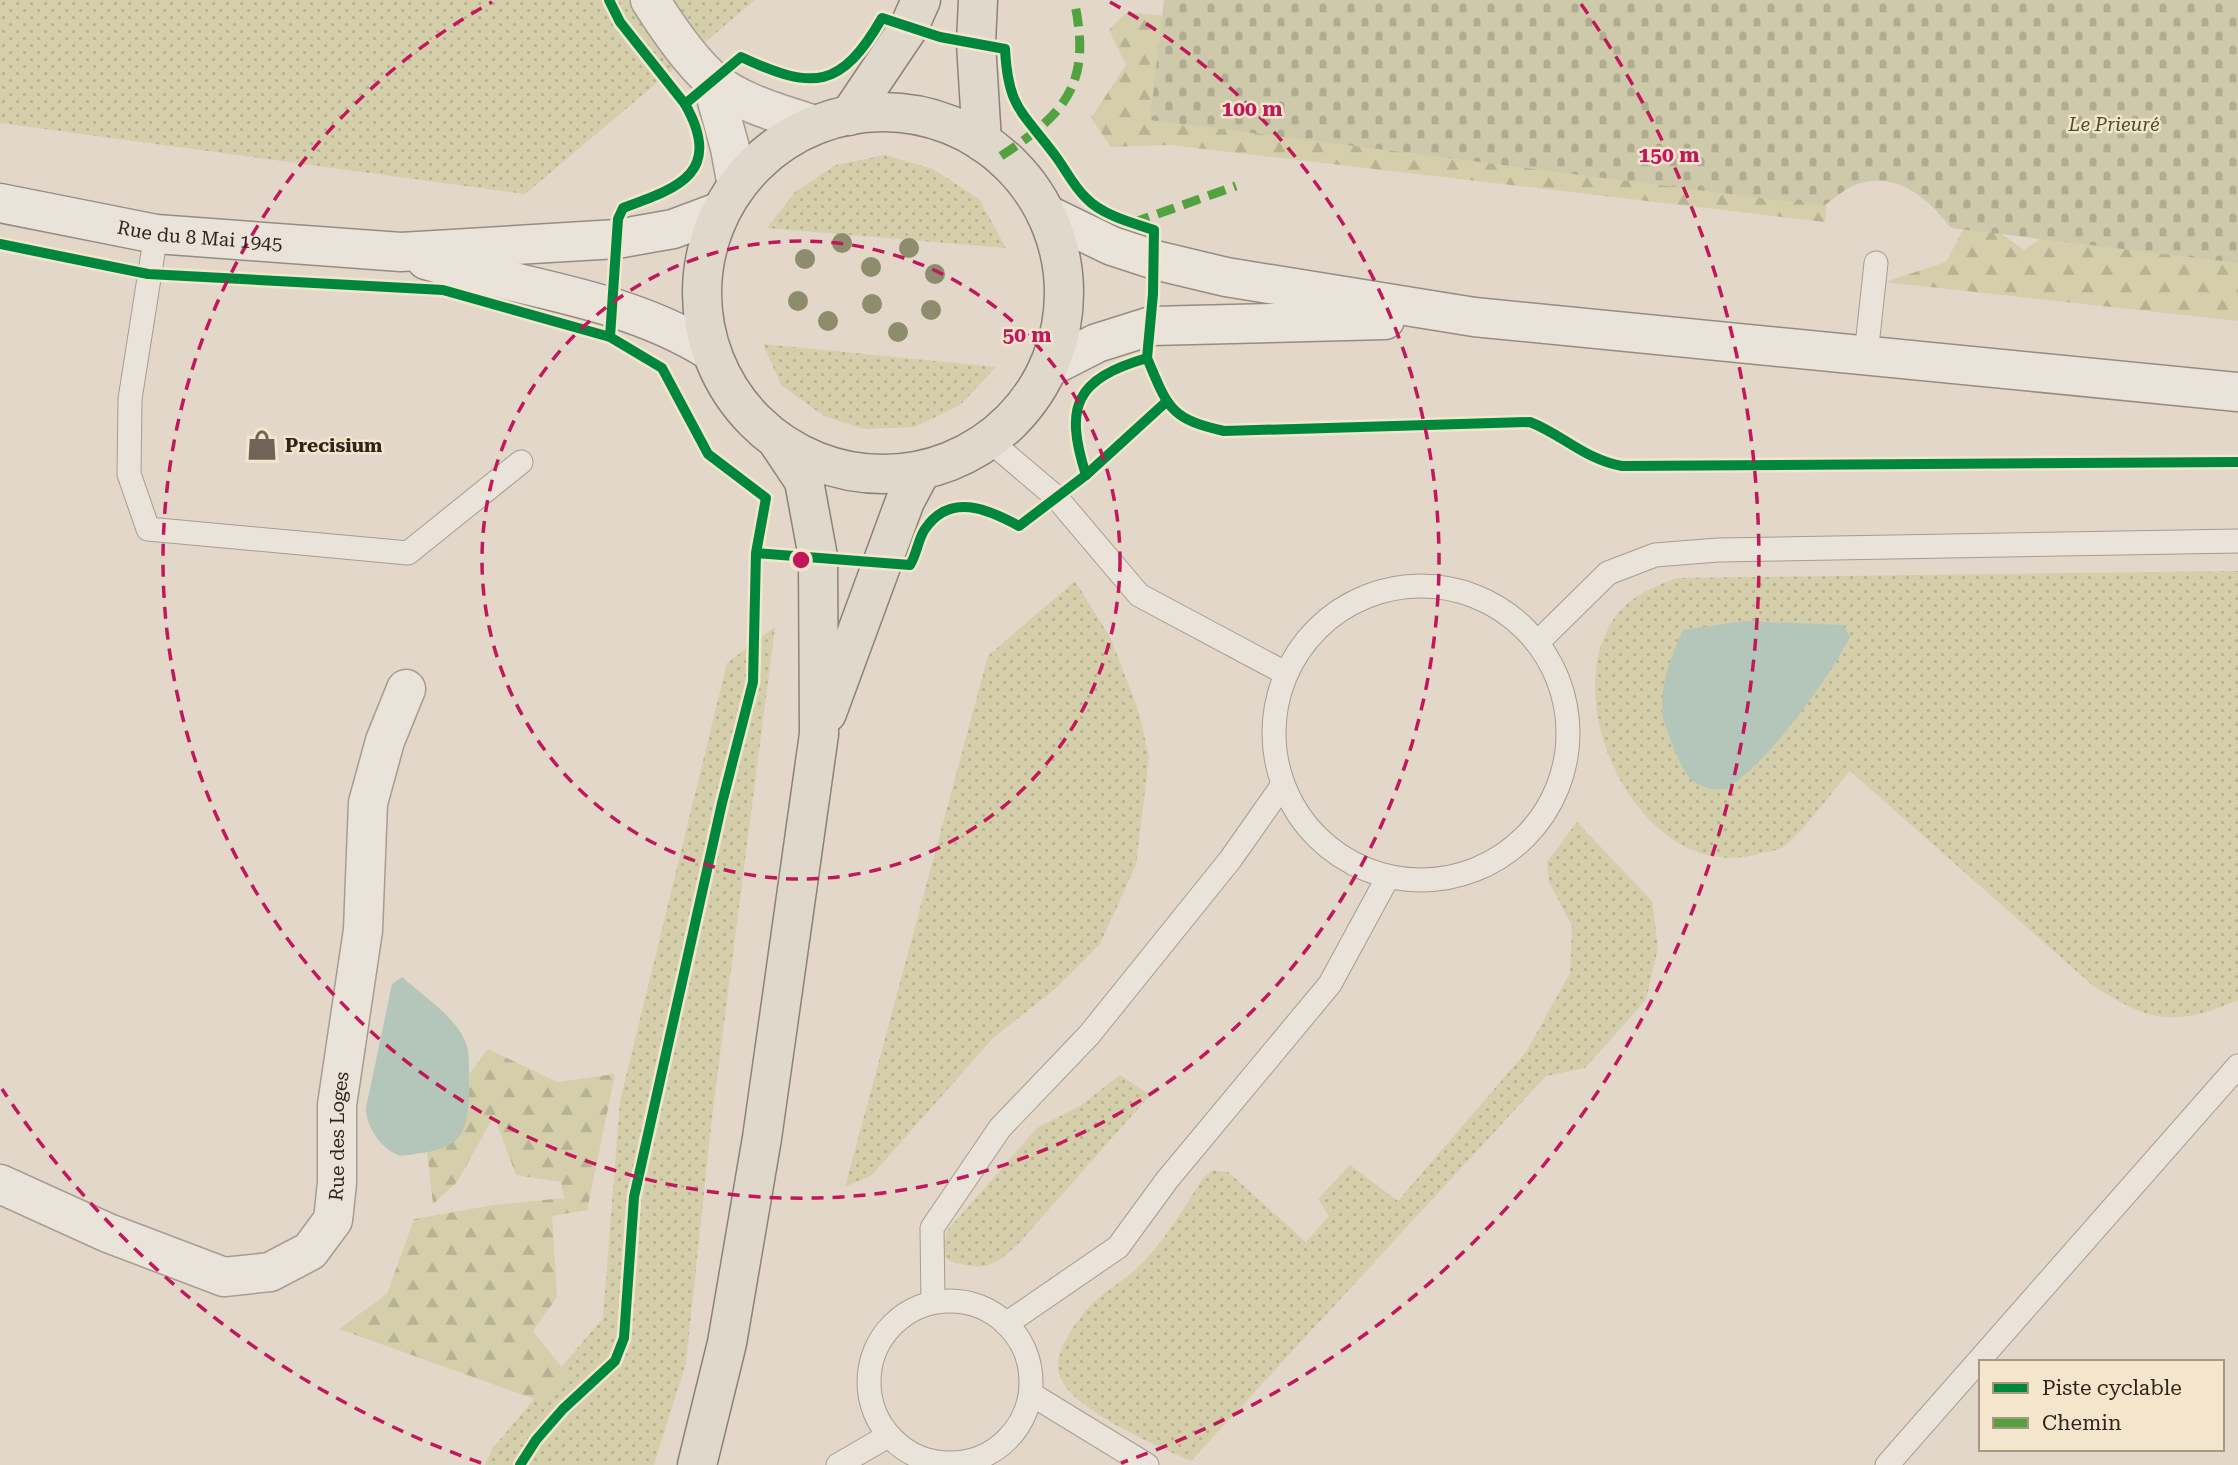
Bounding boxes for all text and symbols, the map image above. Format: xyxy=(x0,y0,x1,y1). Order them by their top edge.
text: 100 m xyxy=(1222,97,1282,121)
park label: Le Prieuré xyxy=(2067,113,2160,136)
text: 150 m xyxy=(1639,143,1699,167)
street label: Rue du 8 Mai 1945 xyxy=(115,216,283,255)
text: 50 m xyxy=(1002,323,1052,347)
shop icon: Precisium xyxy=(245,428,279,462)
place label: Precisium xyxy=(285,434,383,457)
centre of rings xyxy=(789,548,813,572)
street label: Rue des Loges xyxy=(324,1070,354,1202)
legend xyxy=(1979,1360,2224,1451)
text: Piste cyclable xyxy=(2042,1376,2182,1400)
text: Chemin xyxy=(2042,1411,2122,1435)

